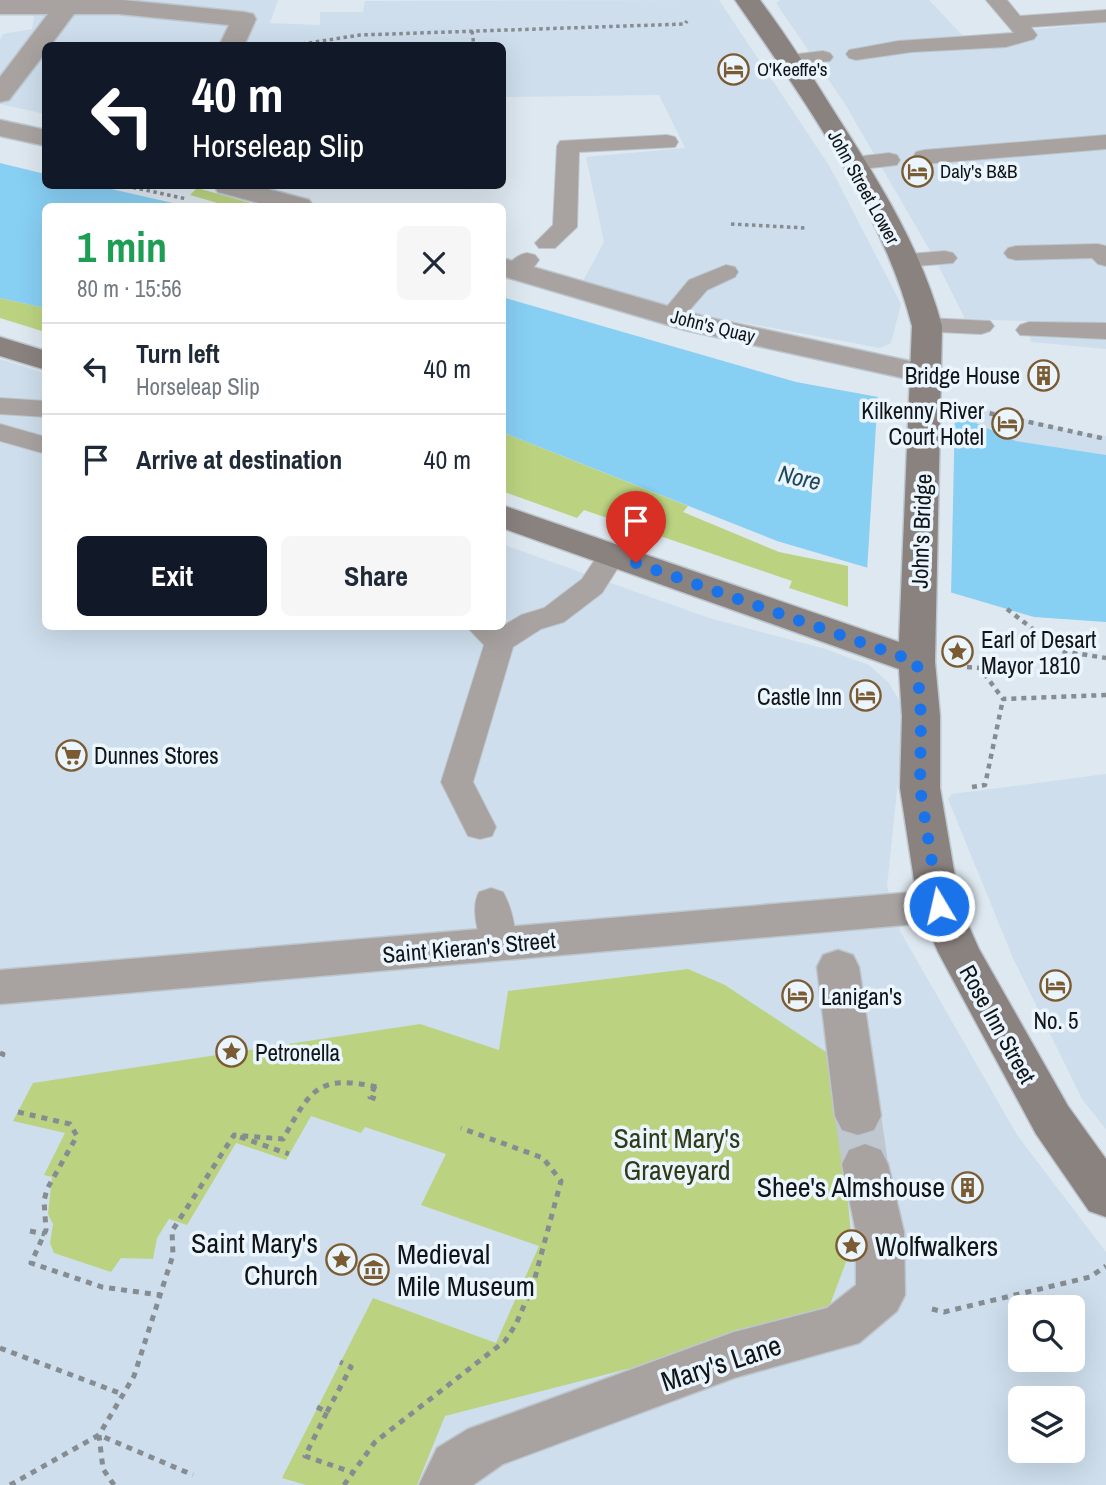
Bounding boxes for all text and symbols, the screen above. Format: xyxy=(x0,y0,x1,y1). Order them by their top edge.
hotel icon: O'Keeffe's xyxy=(717,52,751,86)
place label: O'Keeffe's xyxy=(757,56,828,82)
text: 40 m xyxy=(192,61,284,127)
icon: left xyxy=(77,70,168,161)
text: Horseleap Slip xyxy=(192,124,364,167)
street label: John Street Lower xyxy=(822,125,906,249)
hotel icon: Daly's B&B xyxy=(900,154,934,188)
place label: Daly's B&B xyxy=(940,158,1017,184)
text: 1 min xyxy=(77,219,167,275)
button: close xyxy=(397,226,471,300)
text: 80 m · 15:56 xyxy=(77,273,182,304)
street label: John's Quay xyxy=(668,303,758,349)
text: Turn left xyxy=(136,336,220,371)
icon: left xyxy=(77,350,115,388)
text: 40 m xyxy=(424,351,471,386)
building icon: Bridge House xyxy=(1026,358,1060,392)
place label: Bridge House xyxy=(905,360,1020,391)
text: Horseleap Slip xyxy=(136,371,260,402)
place label: Kilkenny River Court Hotel xyxy=(861,395,985,452)
hotel icon: Kilkenny River Court Hotel xyxy=(990,406,1024,440)
icon: arrive xyxy=(77,441,115,479)
text: Arrive at destination xyxy=(136,442,342,477)
text: 40 m xyxy=(424,442,471,477)
water label: Nore xyxy=(776,457,824,497)
street label: John's Bridge xyxy=(904,473,938,589)
pin xyxy=(606,491,666,563)
icon: arrive xyxy=(617,502,655,540)
button: Exit xyxy=(77,536,267,616)
button: Share xyxy=(281,536,471,616)
place label: Earl of Desart Mayor 1810 xyxy=(981,624,1096,681)
place icon: Earl of Desart Mayor 1810 xyxy=(941,635,975,669)
hotel icon: Castle Inn xyxy=(848,679,882,713)
place label: Castle Inn xyxy=(757,681,842,712)
supermarket icon: Dunnes Stores xyxy=(54,738,88,772)
place label: Dunnes Stores xyxy=(94,740,219,771)
position arrow xyxy=(902,869,976,943)
street label: Saint Kieran's Street xyxy=(381,924,557,970)
street label: Rose Inn Street xyxy=(953,959,1043,1089)
hotel icon: No. 5 xyxy=(1039,969,1073,1003)
hotel icon: Lanigan's xyxy=(781,979,815,1013)
place label: Lanigan's xyxy=(821,981,902,1012)
place label: No. 5 xyxy=(1033,1005,1079,1036)
place icon: Petronella xyxy=(215,1035,249,1069)
place label: Petronella xyxy=(255,1037,340,1068)
park label: Saint Mary's Graveyard xyxy=(614,1119,740,1189)
place label: Shee's Almshouse xyxy=(757,1168,945,1206)
building icon: Shee's Almshouse xyxy=(951,1170,985,1204)
place label: Saint Mary's Church xyxy=(191,1224,318,1294)
place label: Wolfwalkers xyxy=(875,1227,998,1265)
place icon: Wolfwalkers xyxy=(835,1229,869,1263)
place label: Medieval Mile Museum xyxy=(397,1235,535,1305)
place icon: Saint Mary's Church xyxy=(324,1242,358,1276)
museum icon: Medieval Mile Museum xyxy=(357,1253,391,1287)
map controls xyxy=(1008,1295,1085,1463)
button: search xyxy=(1008,1295,1085,1372)
street label: Mary's Lane xyxy=(656,1326,786,1400)
button: layers xyxy=(1008,1386,1085,1463)

